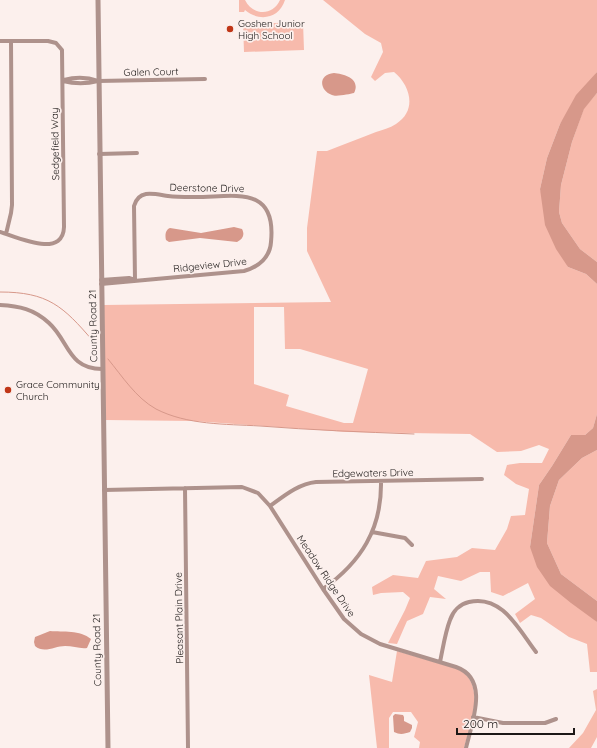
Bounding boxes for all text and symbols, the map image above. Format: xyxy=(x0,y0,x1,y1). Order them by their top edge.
place label: Goshen Junior High School xyxy=(238,17,305,42)
marker: Goshen Junior High School xyxy=(225,24,235,34)
street label: Galen Court xyxy=(123,65,179,79)
street label: Sedgefield Way xyxy=(48,108,62,180)
street label: Deerstone Drive xyxy=(170,181,245,195)
street label: Ridgeview Drive xyxy=(173,255,248,275)
street label: County Road 21 xyxy=(86,290,100,362)
place label: Grace Community Church xyxy=(16,378,100,403)
marker: Grace Community Church xyxy=(3,385,13,395)
street label: Edgewaters Drive xyxy=(332,466,414,480)
street label: Meadow Ridge Drive xyxy=(294,533,358,620)
street label: Pleasant Plain Drive xyxy=(172,572,186,664)
street label: County Road 21 xyxy=(90,614,104,686)
scale bar xyxy=(457,710,574,736)
text: 200 m xyxy=(463,716,498,731)

